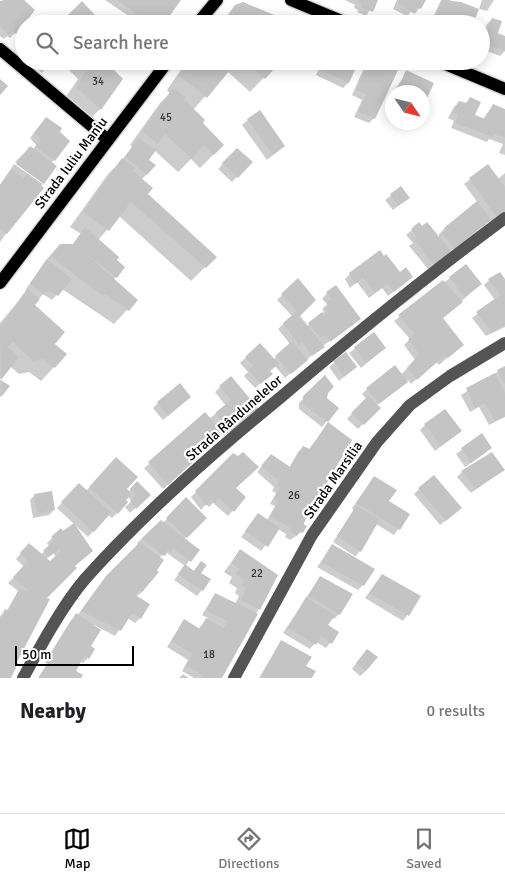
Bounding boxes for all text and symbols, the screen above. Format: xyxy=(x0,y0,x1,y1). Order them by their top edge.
search box xyxy=(15,15,490,70)
icon: search xyxy=(33,29,61,57)
text: Search here xyxy=(73,31,169,55)
house number: 34 xyxy=(92,75,104,88)
north arrow xyxy=(385,85,430,130)
house number: 45 xyxy=(160,111,172,124)
street label: Strada Iuliu Maniu xyxy=(31,114,111,212)
street label: Strada Rândunelelor xyxy=(182,371,286,465)
street label: Strada Marsilia xyxy=(300,438,366,522)
house number: 26 xyxy=(288,489,300,502)
house number: 22 xyxy=(251,567,263,580)
scale bar xyxy=(15,643,134,666)
text: 50 m xyxy=(22,646,51,663)
house number: 18 xyxy=(203,648,215,661)
text: Nearby xyxy=(20,698,86,724)
text: 0 results xyxy=(426,701,485,721)
tab: Map xyxy=(63,825,91,872)
tab: Directions xyxy=(218,825,279,872)
tab: Saved xyxy=(406,825,442,872)

